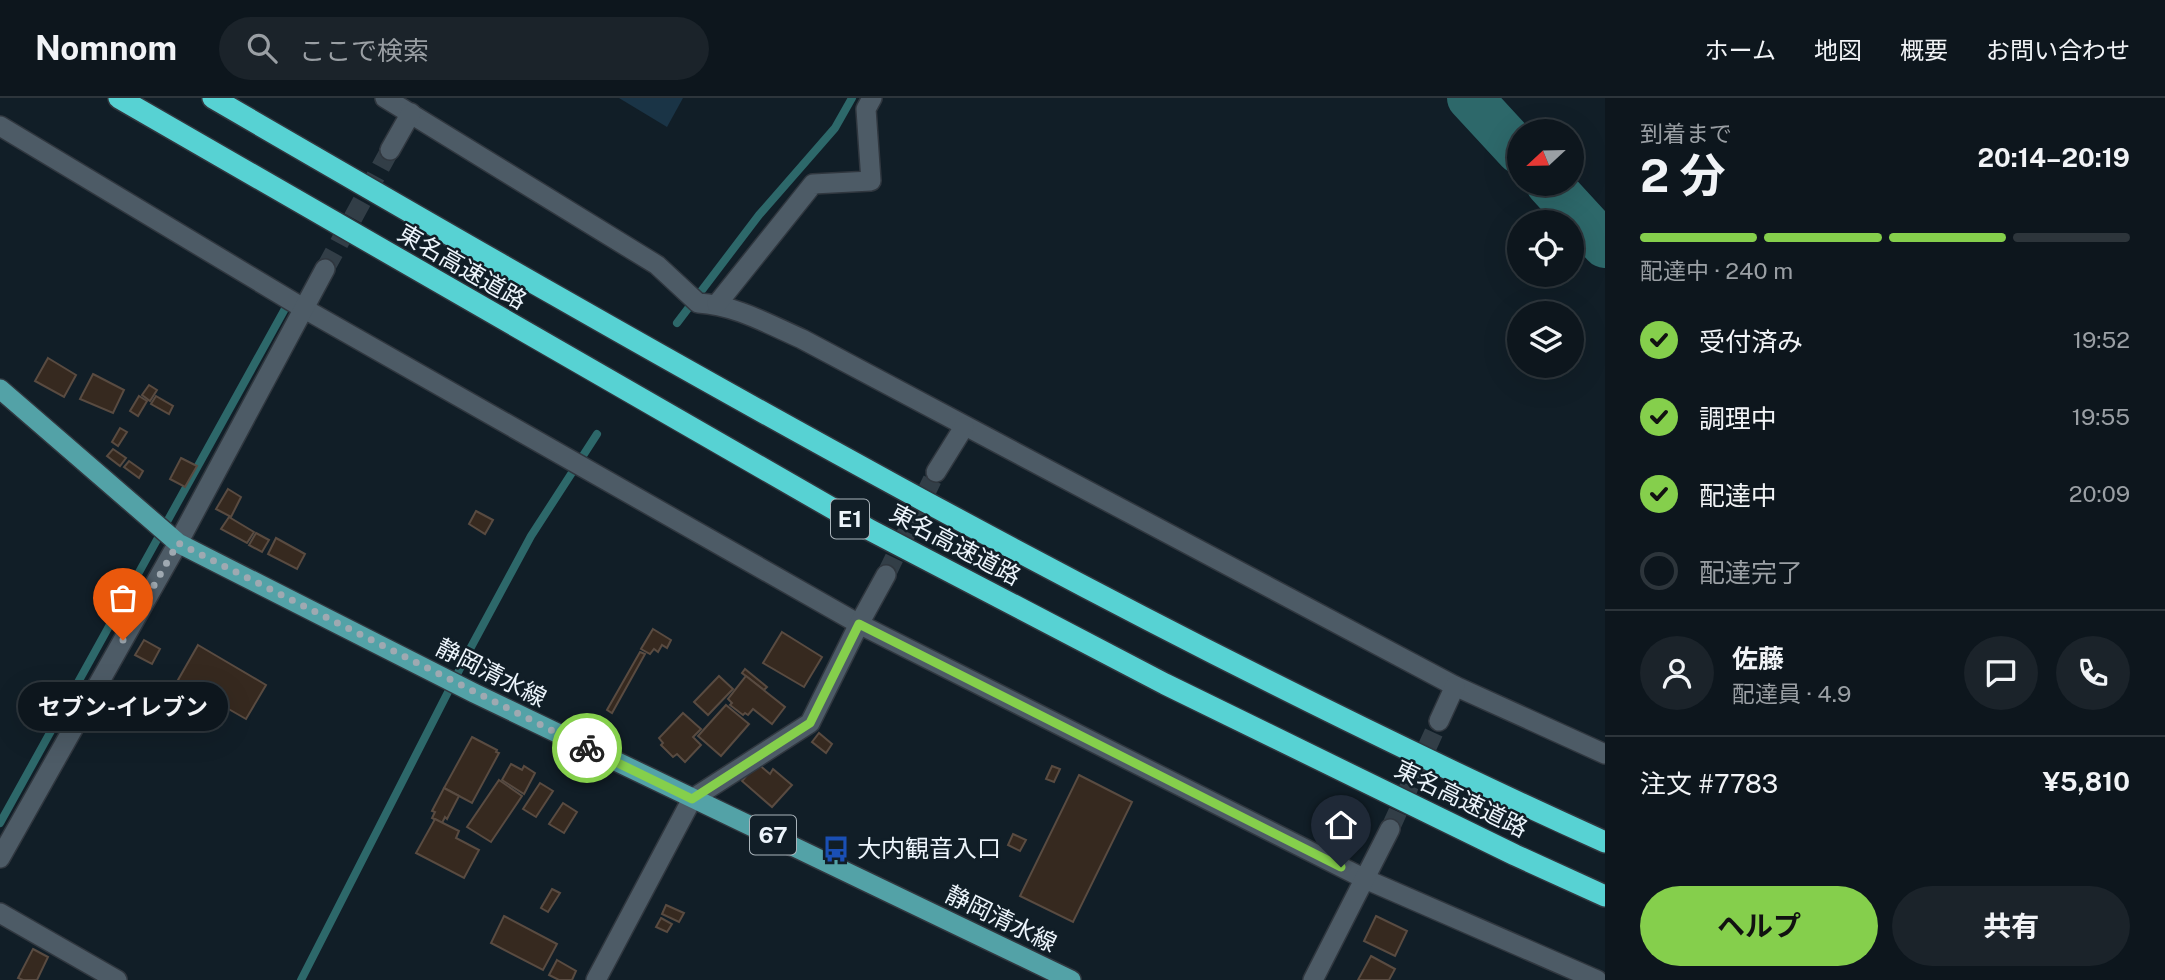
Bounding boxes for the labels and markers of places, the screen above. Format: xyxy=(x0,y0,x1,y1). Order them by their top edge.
pin xyxy=(93,568,153,640)
callout: セブン-イレブン xyxy=(18,682,228,731)
pin xyxy=(1311,795,1371,867)
bus stop icon: 大内観音入口 xyxy=(821,834,851,864)
place label: 大内観音入口 xyxy=(857,834,1001,862)

